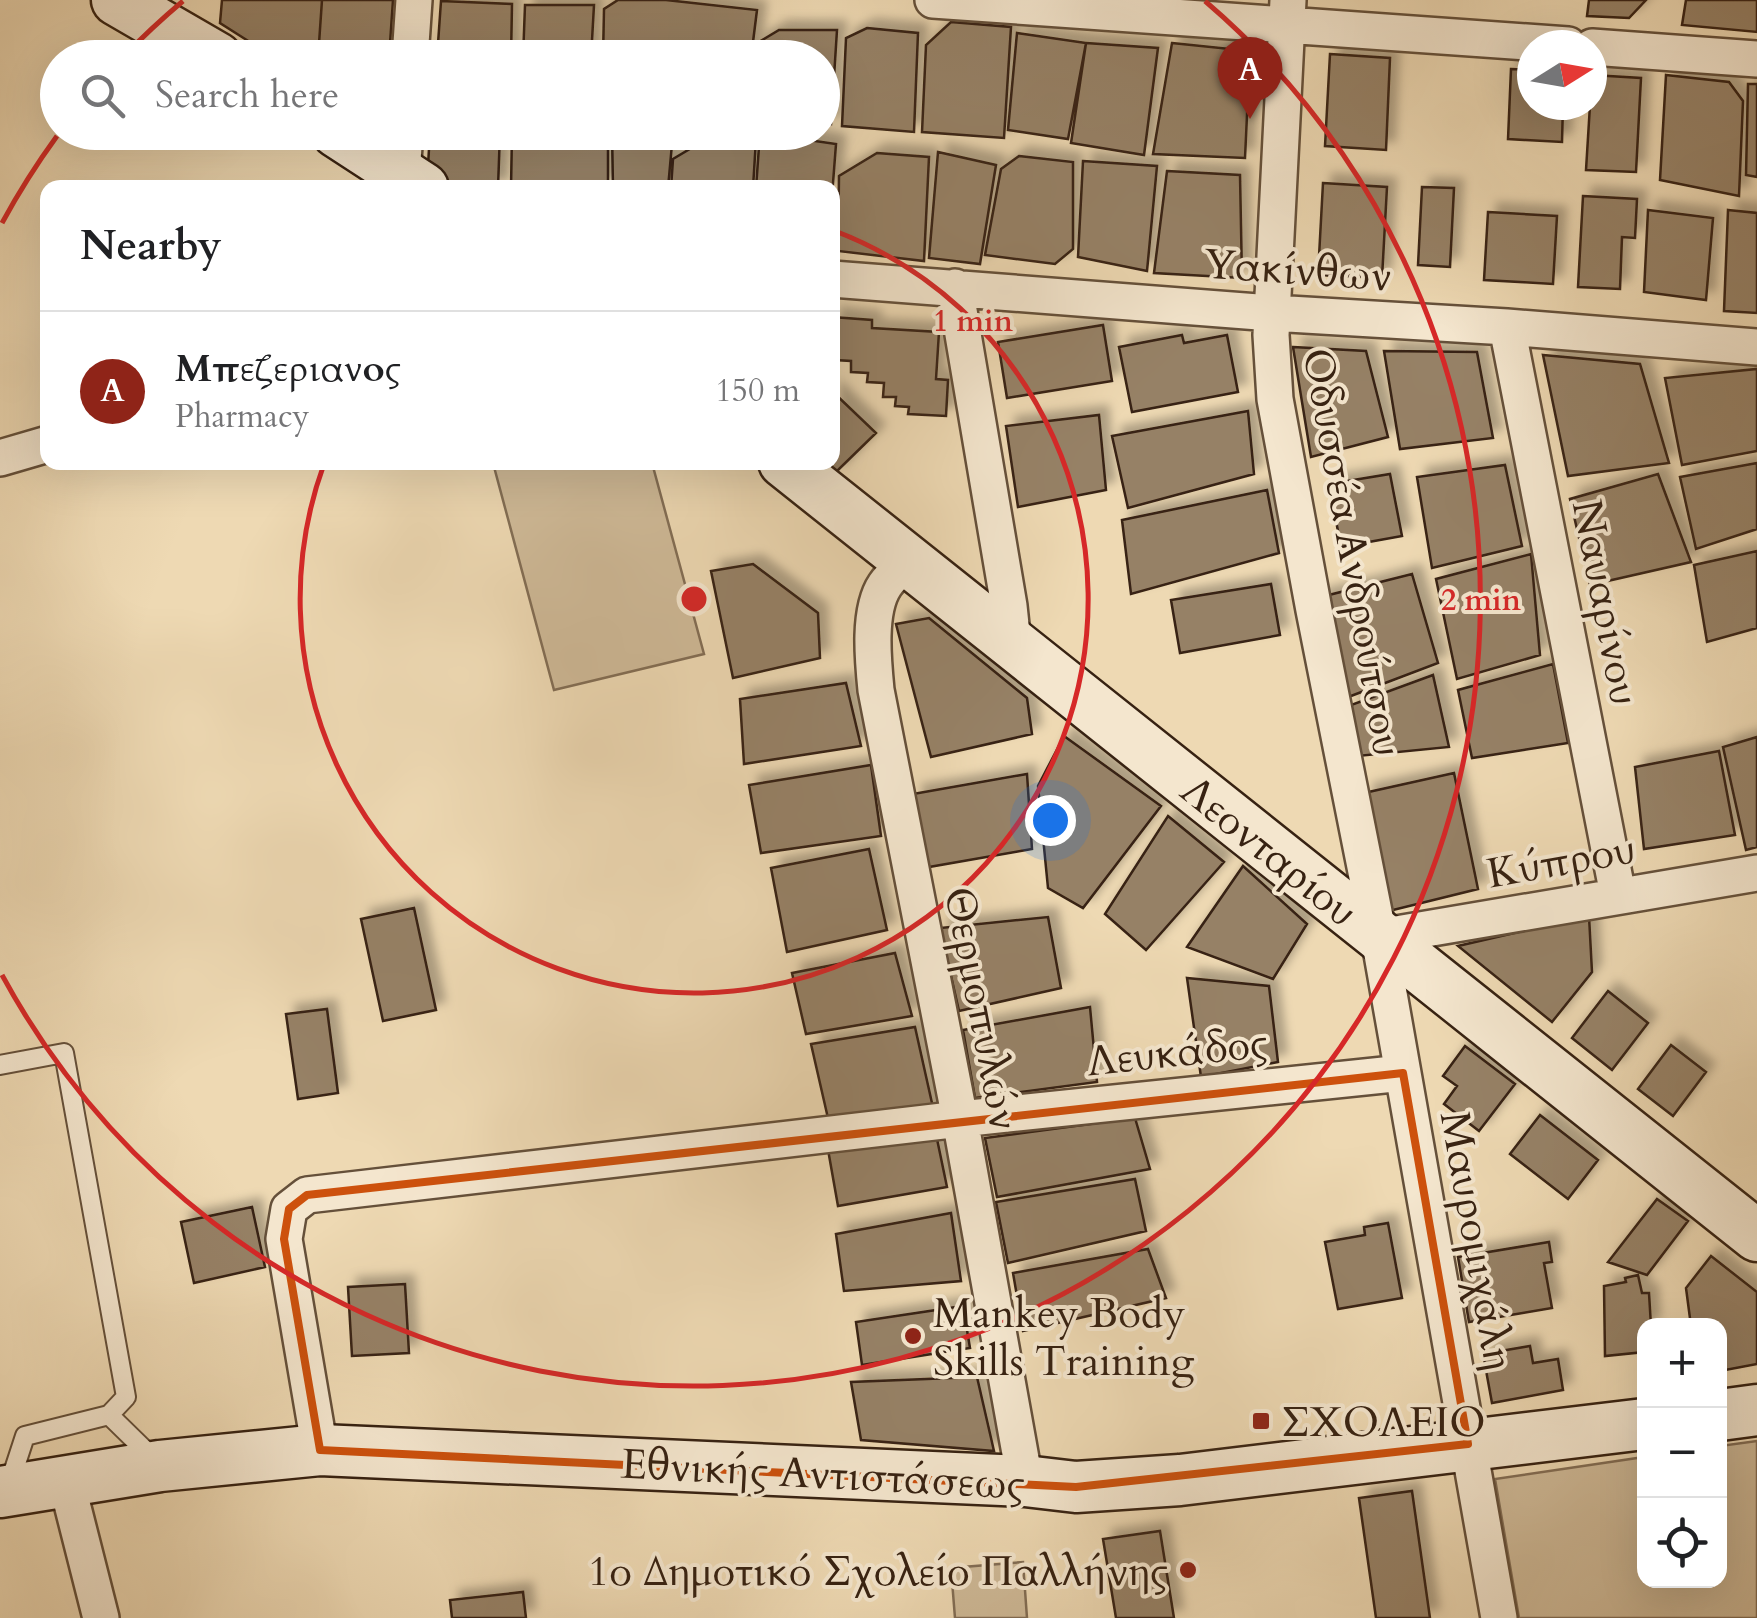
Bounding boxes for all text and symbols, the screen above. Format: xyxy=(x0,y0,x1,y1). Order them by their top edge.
north arrow xyxy=(1517,30,1607,120)
pin: A xyxy=(1218,36,1282,119)
search box xyxy=(40,40,840,150)
icon: search xyxy=(75,68,130,123)
text: Search here xyxy=(155,69,339,121)
text: Nearby xyxy=(80,217,222,274)
street label: Υακίνθων xyxy=(1202,236,1393,305)
text: 1 min xyxy=(933,301,1013,342)
text: Μπεζεριανος xyxy=(175,343,401,395)
street label: Οδυσσέα Ανδρούτσου xyxy=(1289,344,1417,761)
text: A xyxy=(100,369,125,413)
text: 150 m xyxy=(715,369,800,413)
text: Pharmacy xyxy=(175,395,309,439)
street label: Ναυαρίνου xyxy=(1558,495,1653,710)
text: 2 min xyxy=(1441,580,1521,621)
centre of rings xyxy=(676,581,712,617)
street label: Λεονταρίου xyxy=(1169,762,1369,940)
your location xyxy=(1025,795,1076,846)
street label: Κύπρου xyxy=(1483,820,1640,903)
street label: Θερμοπυλών xyxy=(930,882,1033,1135)
street label: Λευκάδος xyxy=(1084,1015,1270,1090)
street label: Μαυρομιχάλη xyxy=(1426,1106,1527,1374)
place label: Mankey Body Skills Training xyxy=(933,1285,1195,1390)
map controls xyxy=(1637,1318,1727,1588)
button: + xyxy=(1637,1318,1727,1408)
marker: Mankey Body Skills Training xyxy=(902,1325,924,1347)
place label: ΣΧΟΛΕΙΟ xyxy=(1281,1394,1485,1451)
button: − xyxy=(1637,1408,1727,1498)
marker: ΣΧΟΛΕΙΟ xyxy=(1250,1410,1272,1432)
street label: Εθνικής Αντιστάσεως xyxy=(620,1435,1026,1514)
button: locate xyxy=(1637,1498,1727,1588)
place label: 1ο Δημοτικό Σχολείο Παλλήνης xyxy=(588,1543,1168,1600)
marker: 1ο Δημοτικό Σχολείο Παλλήνης xyxy=(1177,1559,1199,1581)

